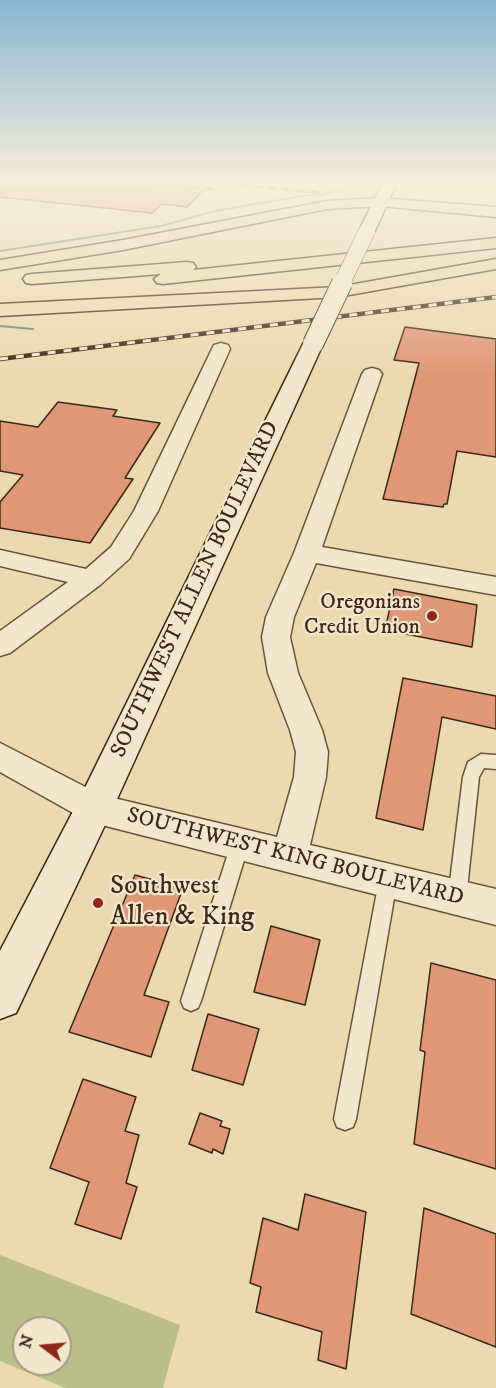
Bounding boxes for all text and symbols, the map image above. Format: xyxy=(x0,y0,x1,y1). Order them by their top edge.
street label: SOUTHWEST ALLEN BOULEVARD xyxy=(106,418,286,762)
place label: Oregonians Credit Union xyxy=(304,590,420,642)
marker: Oregonians Credit Union xyxy=(425,609,439,623)
street label: SOUTHWEST KING BOULEVARD xyxy=(124,803,466,913)
place label: Southwest Allen & King xyxy=(110,871,254,934)
marker: Southwest Allen & King xyxy=(91,896,105,910)
north arrow xyxy=(12,1316,72,1376)
text: N xyxy=(15,1333,38,1351)

